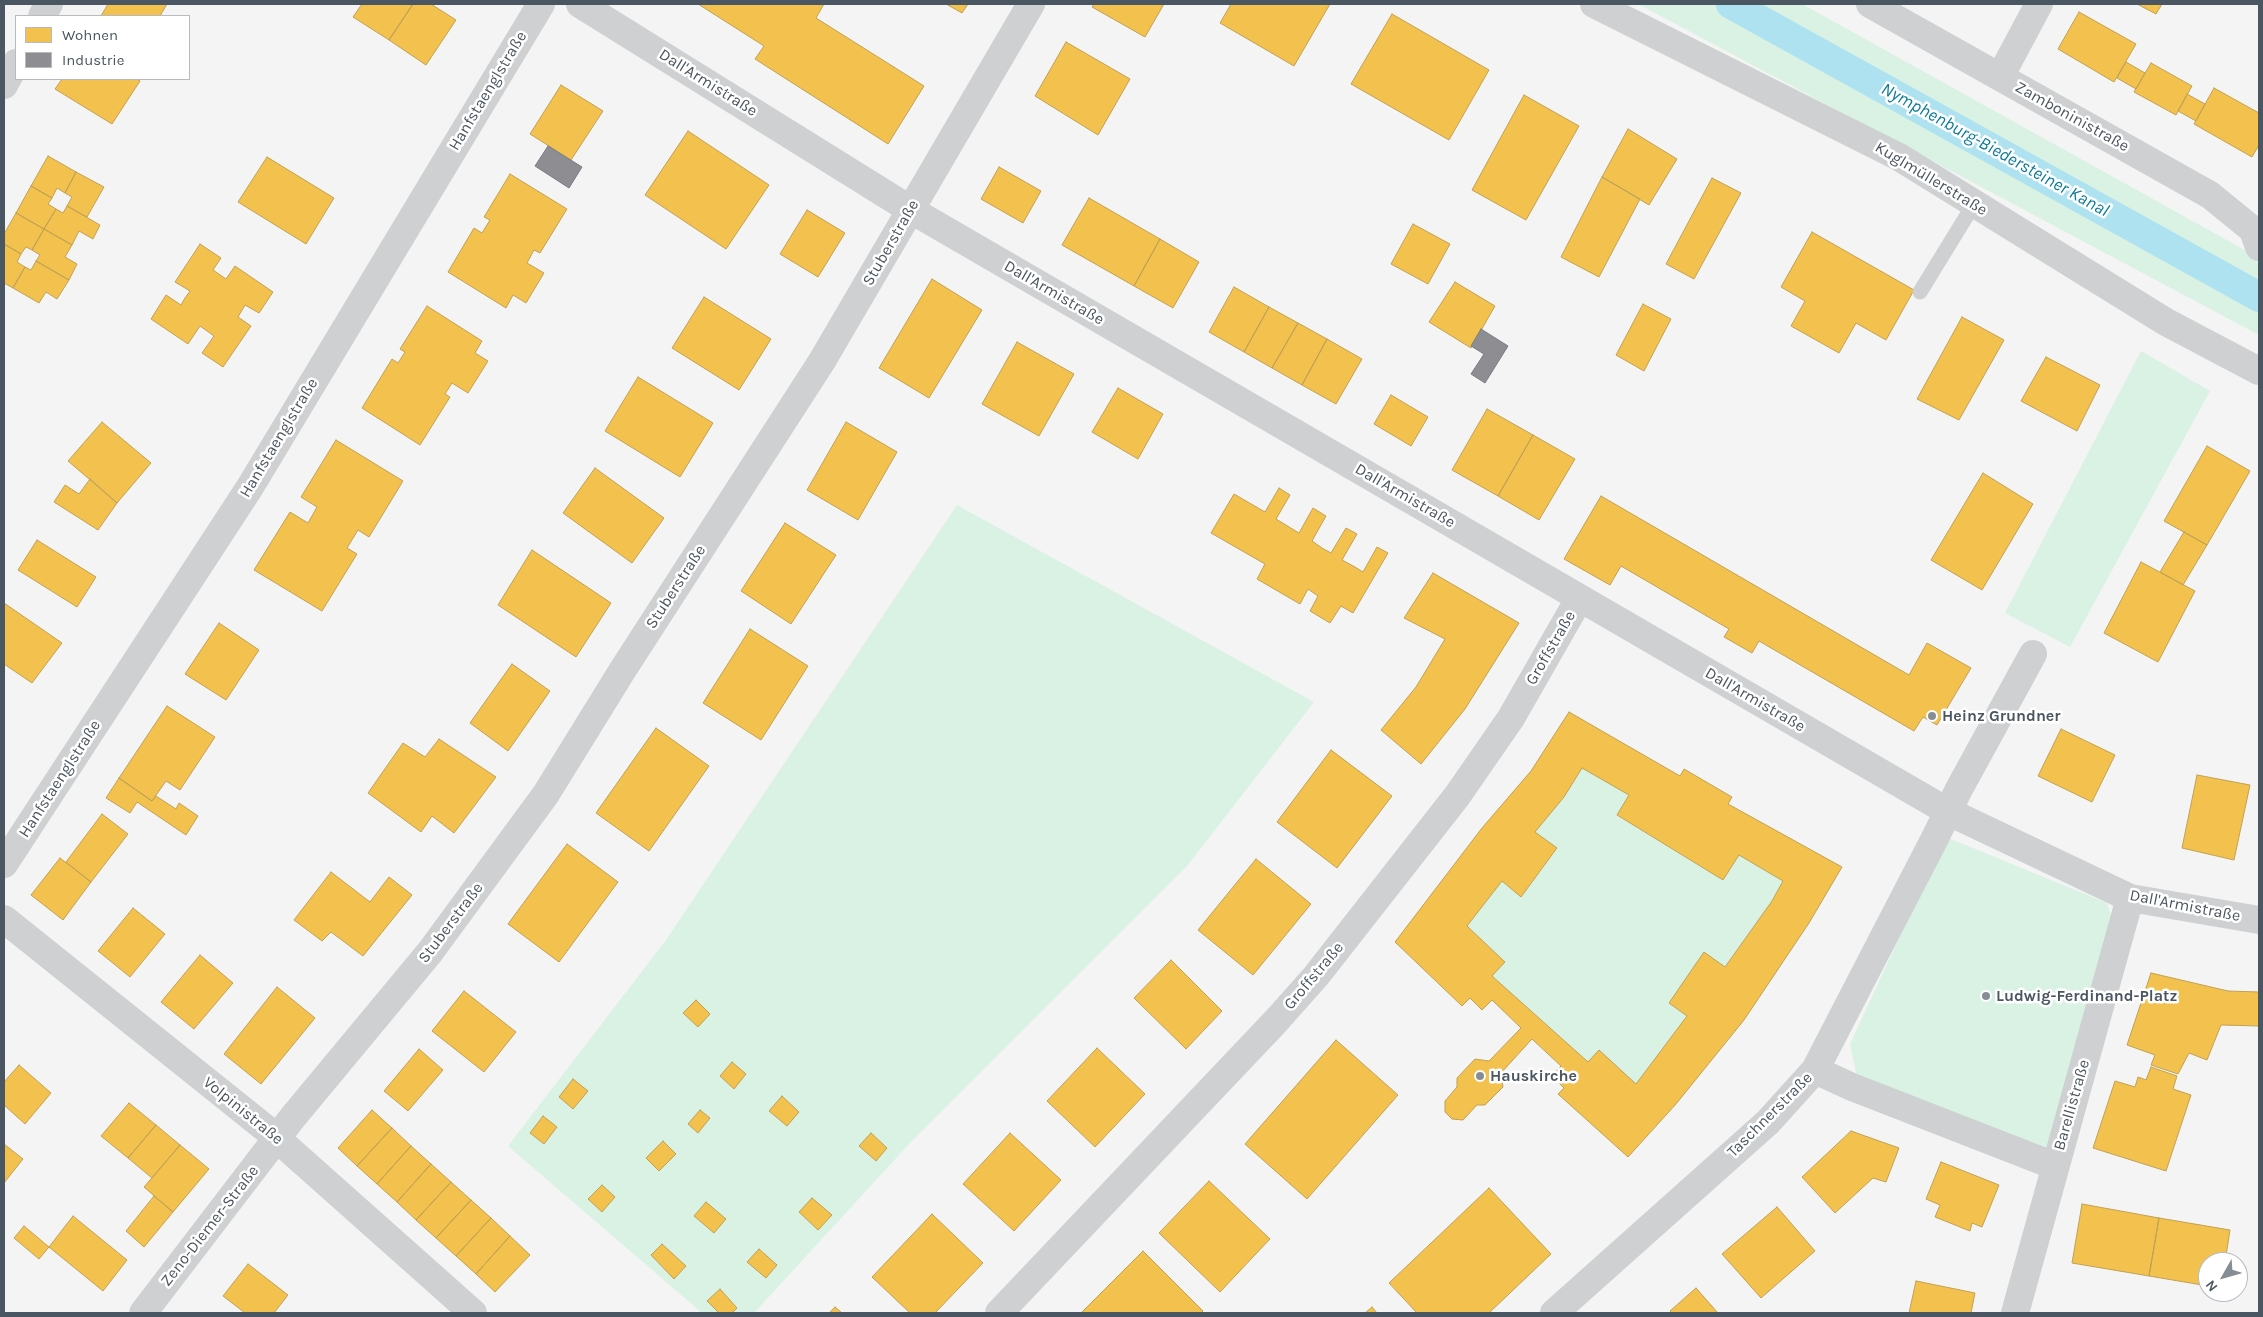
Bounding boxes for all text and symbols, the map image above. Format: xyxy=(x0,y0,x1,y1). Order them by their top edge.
legend xyxy=(15,15,190,80)
text: Wohnen xyxy=(62,26,118,44)
street label: Hanfstaenglstraße xyxy=(445,28,531,154)
street label: Dall'Armistraße xyxy=(655,45,761,121)
text: Industrie xyxy=(62,51,124,69)
water label: Nymphenburg-Biedersteiner Kanal xyxy=(1877,78,2113,222)
street label: Zamboninistraße xyxy=(2012,78,2132,156)
street label: Kuglmüllerstraße xyxy=(1871,138,1991,220)
street label: Stuberstraße xyxy=(859,197,923,289)
street label: Dall'Armistraße xyxy=(1001,257,1107,329)
street label: Hanfstaenglstraße xyxy=(236,375,322,501)
street label: Dall'Armistraße xyxy=(1352,460,1458,532)
street label: Stuberstraße xyxy=(642,542,710,632)
street label: Groffstraße xyxy=(1522,607,1580,689)
street label: Dall'Armistraße xyxy=(1702,664,1808,736)
place label: Heinz Grundner xyxy=(1942,706,2061,726)
marker: Heinz Grundner xyxy=(1926,710,1938,722)
street label: Hanfstaenglstraße xyxy=(15,717,105,841)
street label: Stuberstraße xyxy=(414,879,488,967)
street label: Dall'Armistraße xyxy=(2128,886,2242,926)
street label: Groffstraße xyxy=(1280,938,1348,1014)
place label: Ludwig-Ferdinand-Platz xyxy=(1996,986,2177,1006)
marker: Ludwig-Ferdinand-Platz xyxy=(1980,990,1992,1002)
street label: Barellistraße xyxy=(2050,1057,2094,1153)
place label: Hauskirche xyxy=(1490,1066,1577,1086)
street label: Taschnerstraße xyxy=(1723,1068,1817,1162)
marker: Hauskirche xyxy=(1474,1070,1486,1082)
street label: Volpinistraße xyxy=(199,1073,287,1149)
street label: Zeno-Diemer-Straße xyxy=(157,1162,263,1290)
north arrow xyxy=(2198,1252,2248,1302)
text: N xyxy=(2202,1277,2221,1295)

